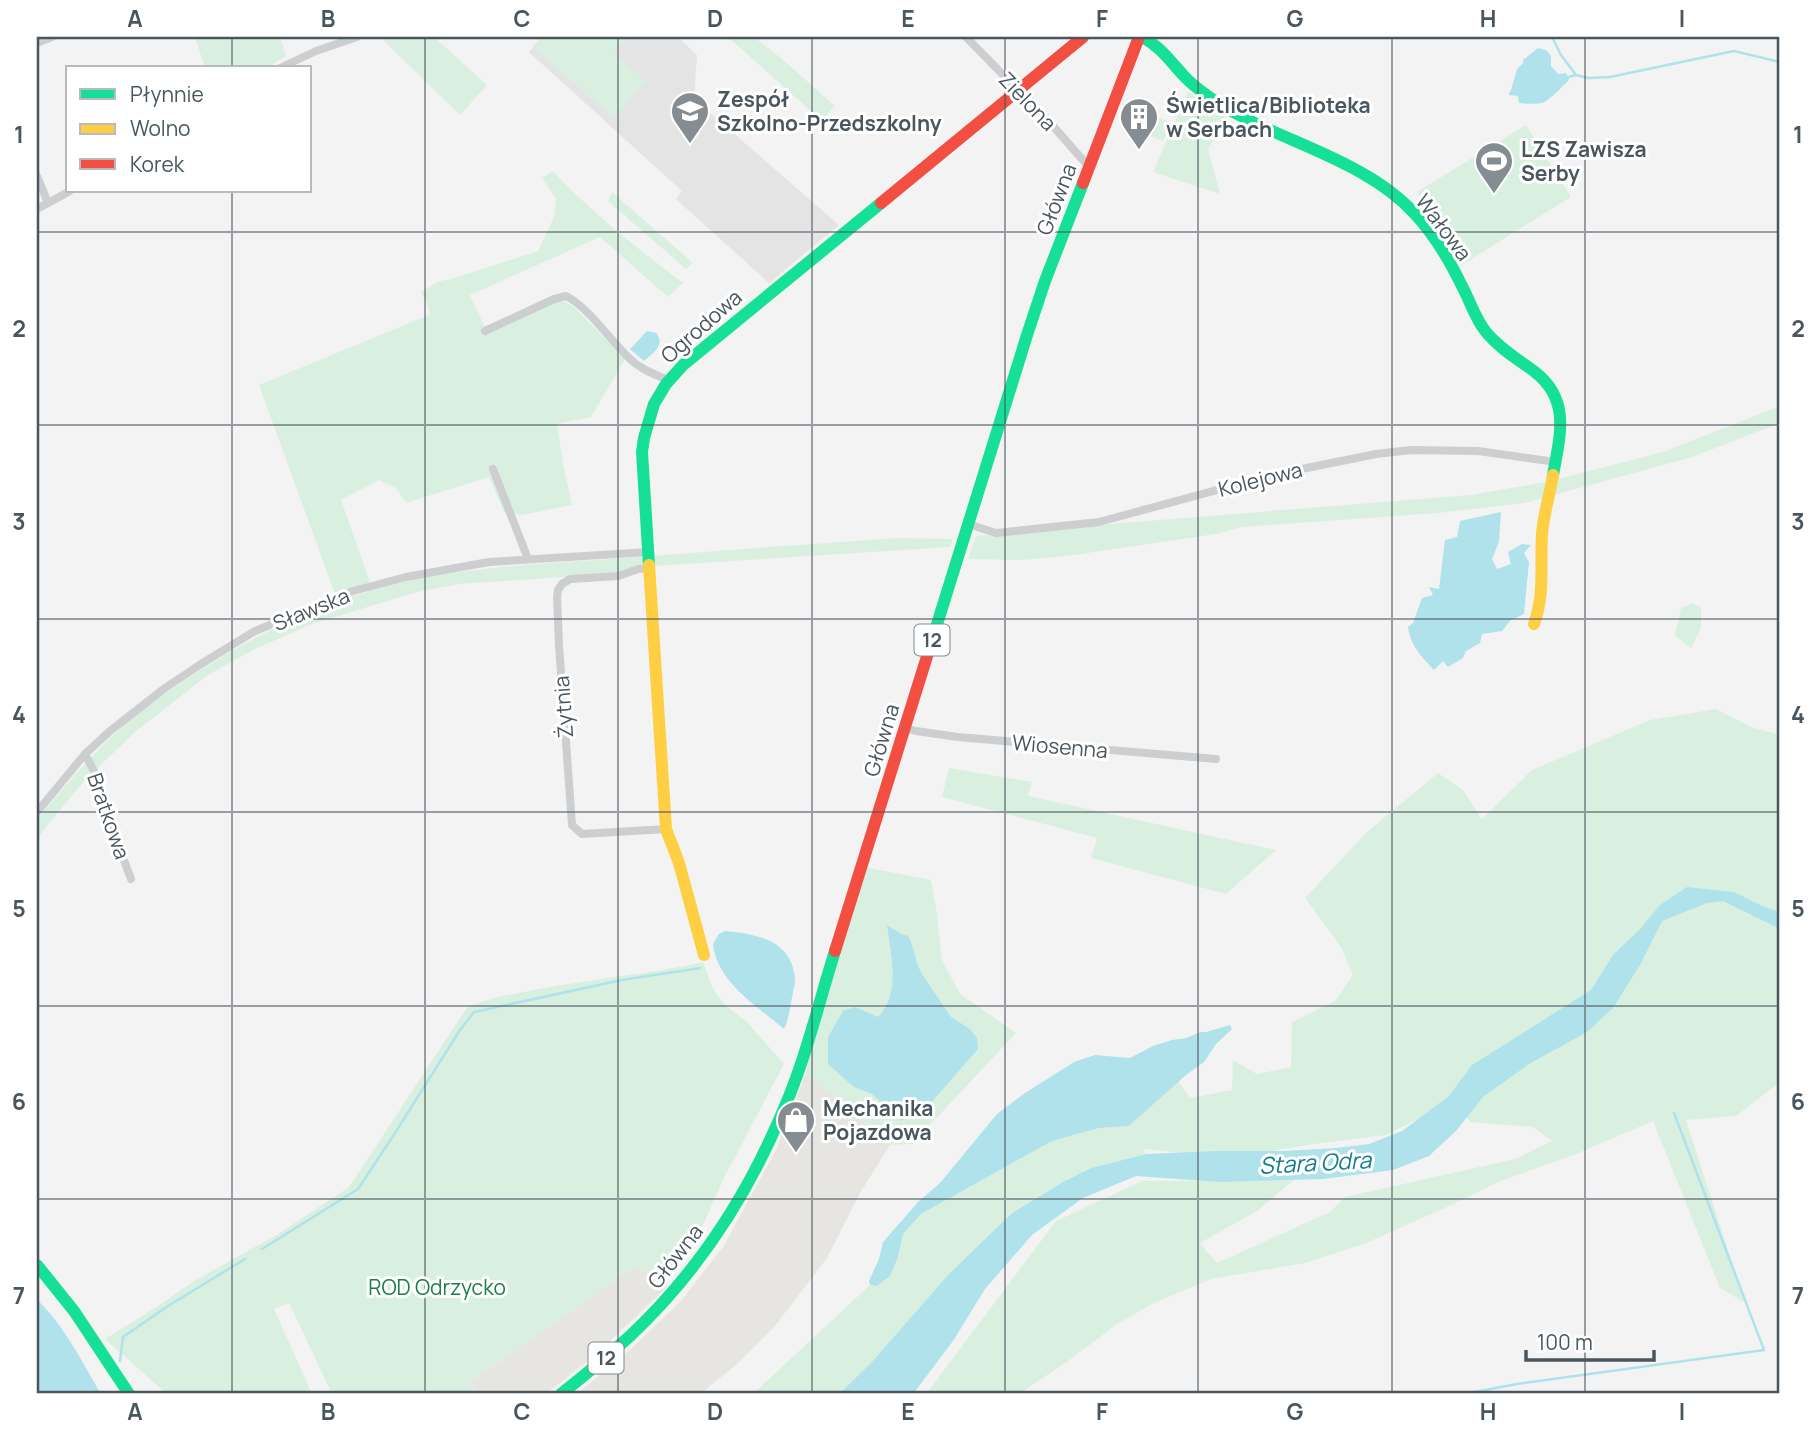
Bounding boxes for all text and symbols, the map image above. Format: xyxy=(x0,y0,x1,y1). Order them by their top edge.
text: A xyxy=(127,2,143,34)
text: B xyxy=(321,2,335,34)
text: C xyxy=(514,2,531,34)
text: D xyxy=(707,2,723,34)
text: E xyxy=(901,2,915,34)
text: F xyxy=(1096,2,1108,34)
text: G xyxy=(1287,2,1304,34)
text: H xyxy=(1480,2,1496,34)
text: I xyxy=(1679,2,1685,34)
legend xyxy=(66,66,312,192)
street label: Zielona xyxy=(993,66,1063,136)
text: Płynnie xyxy=(130,80,204,108)
place label: Zespół Szkolno-Przedszkolny xyxy=(717,85,942,137)
school or university icon: Zespół Szkolno-Przedszkolny xyxy=(669,90,711,145)
place label: Świetlica/Biblioteka w Serbach xyxy=(1166,91,1371,143)
building icon: Świetlica/Biblioteka w Serbach xyxy=(1118,96,1160,151)
text: Wolno xyxy=(130,114,191,142)
text: 1 xyxy=(14,118,24,150)
text: 1 xyxy=(1793,118,1803,150)
place label: LZS Zawisza Serby xyxy=(1521,135,1647,187)
sports icon: LZS Zawisza Serby xyxy=(1473,140,1515,195)
text: Korek xyxy=(130,150,185,178)
street label: Główna xyxy=(1030,159,1082,239)
street label: Wałowa xyxy=(1410,188,1478,266)
street label: Ogrodowa xyxy=(654,283,748,369)
text: 2 xyxy=(12,312,26,344)
text: 2 xyxy=(1791,312,1805,344)
street label: Kolejowa xyxy=(1215,455,1305,503)
text: 3 xyxy=(12,505,26,537)
text: 3 xyxy=(1791,505,1805,537)
street label: Sławska xyxy=(268,581,354,637)
road number: 12 xyxy=(914,624,950,656)
street label: Żytnia xyxy=(547,675,579,739)
text: 4 xyxy=(12,698,26,730)
text: 4 xyxy=(1791,698,1805,730)
street label: Główna xyxy=(857,700,905,780)
street label: Wiosenna xyxy=(1011,728,1109,764)
street label: Bratkowa xyxy=(81,769,137,863)
text: 5 xyxy=(12,892,26,924)
text: 5 xyxy=(1791,892,1805,924)
text: 6 xyxy=(12,1085,26,1117)
text: 6 xyxy=(1791,1085,1805,1117)
place label: Mechanika Pojazdowa xyxy=(823,1094,933,1146)
shop icon: Mechanika Pojazdowa xyxy=(775,1099,817,1154)
water label: Stara Odra xyxy=(1258,1143,1373,1181)
street label: Główna xyxy=(641,1218,709,1294)
park label: ROD Odrzycko xyxy=(368,1273,506,1301)
text: 7 xyxy=(13,1279,25,1311)
text: 7 xyxy=(1792,1279,1804,1311)
scale bar xyxy=(1526,1319,1654,1363)
text: 100 m xyxy=(1537,1328,1593,1356)
road number: 12 xyxy=(588,1342,624,1374)
text: A xyxy=(127,1395,143,1427)
text: B xyxy=(321,1395,335,1427)
text: C xyxy=(514,1395,531,1427)
text: D xyxy=(707,1395,723,1427)
text: E xyxy=(901,1395,915,1427)
text: F xyxy=(1096,1395,1108,1427)
text: G xyxy=(1287,1395,1304,1427)
text: H xyxy=(1480,1395,1496,1427)
text: I xyxy=(1679,1395,1685,1427)

